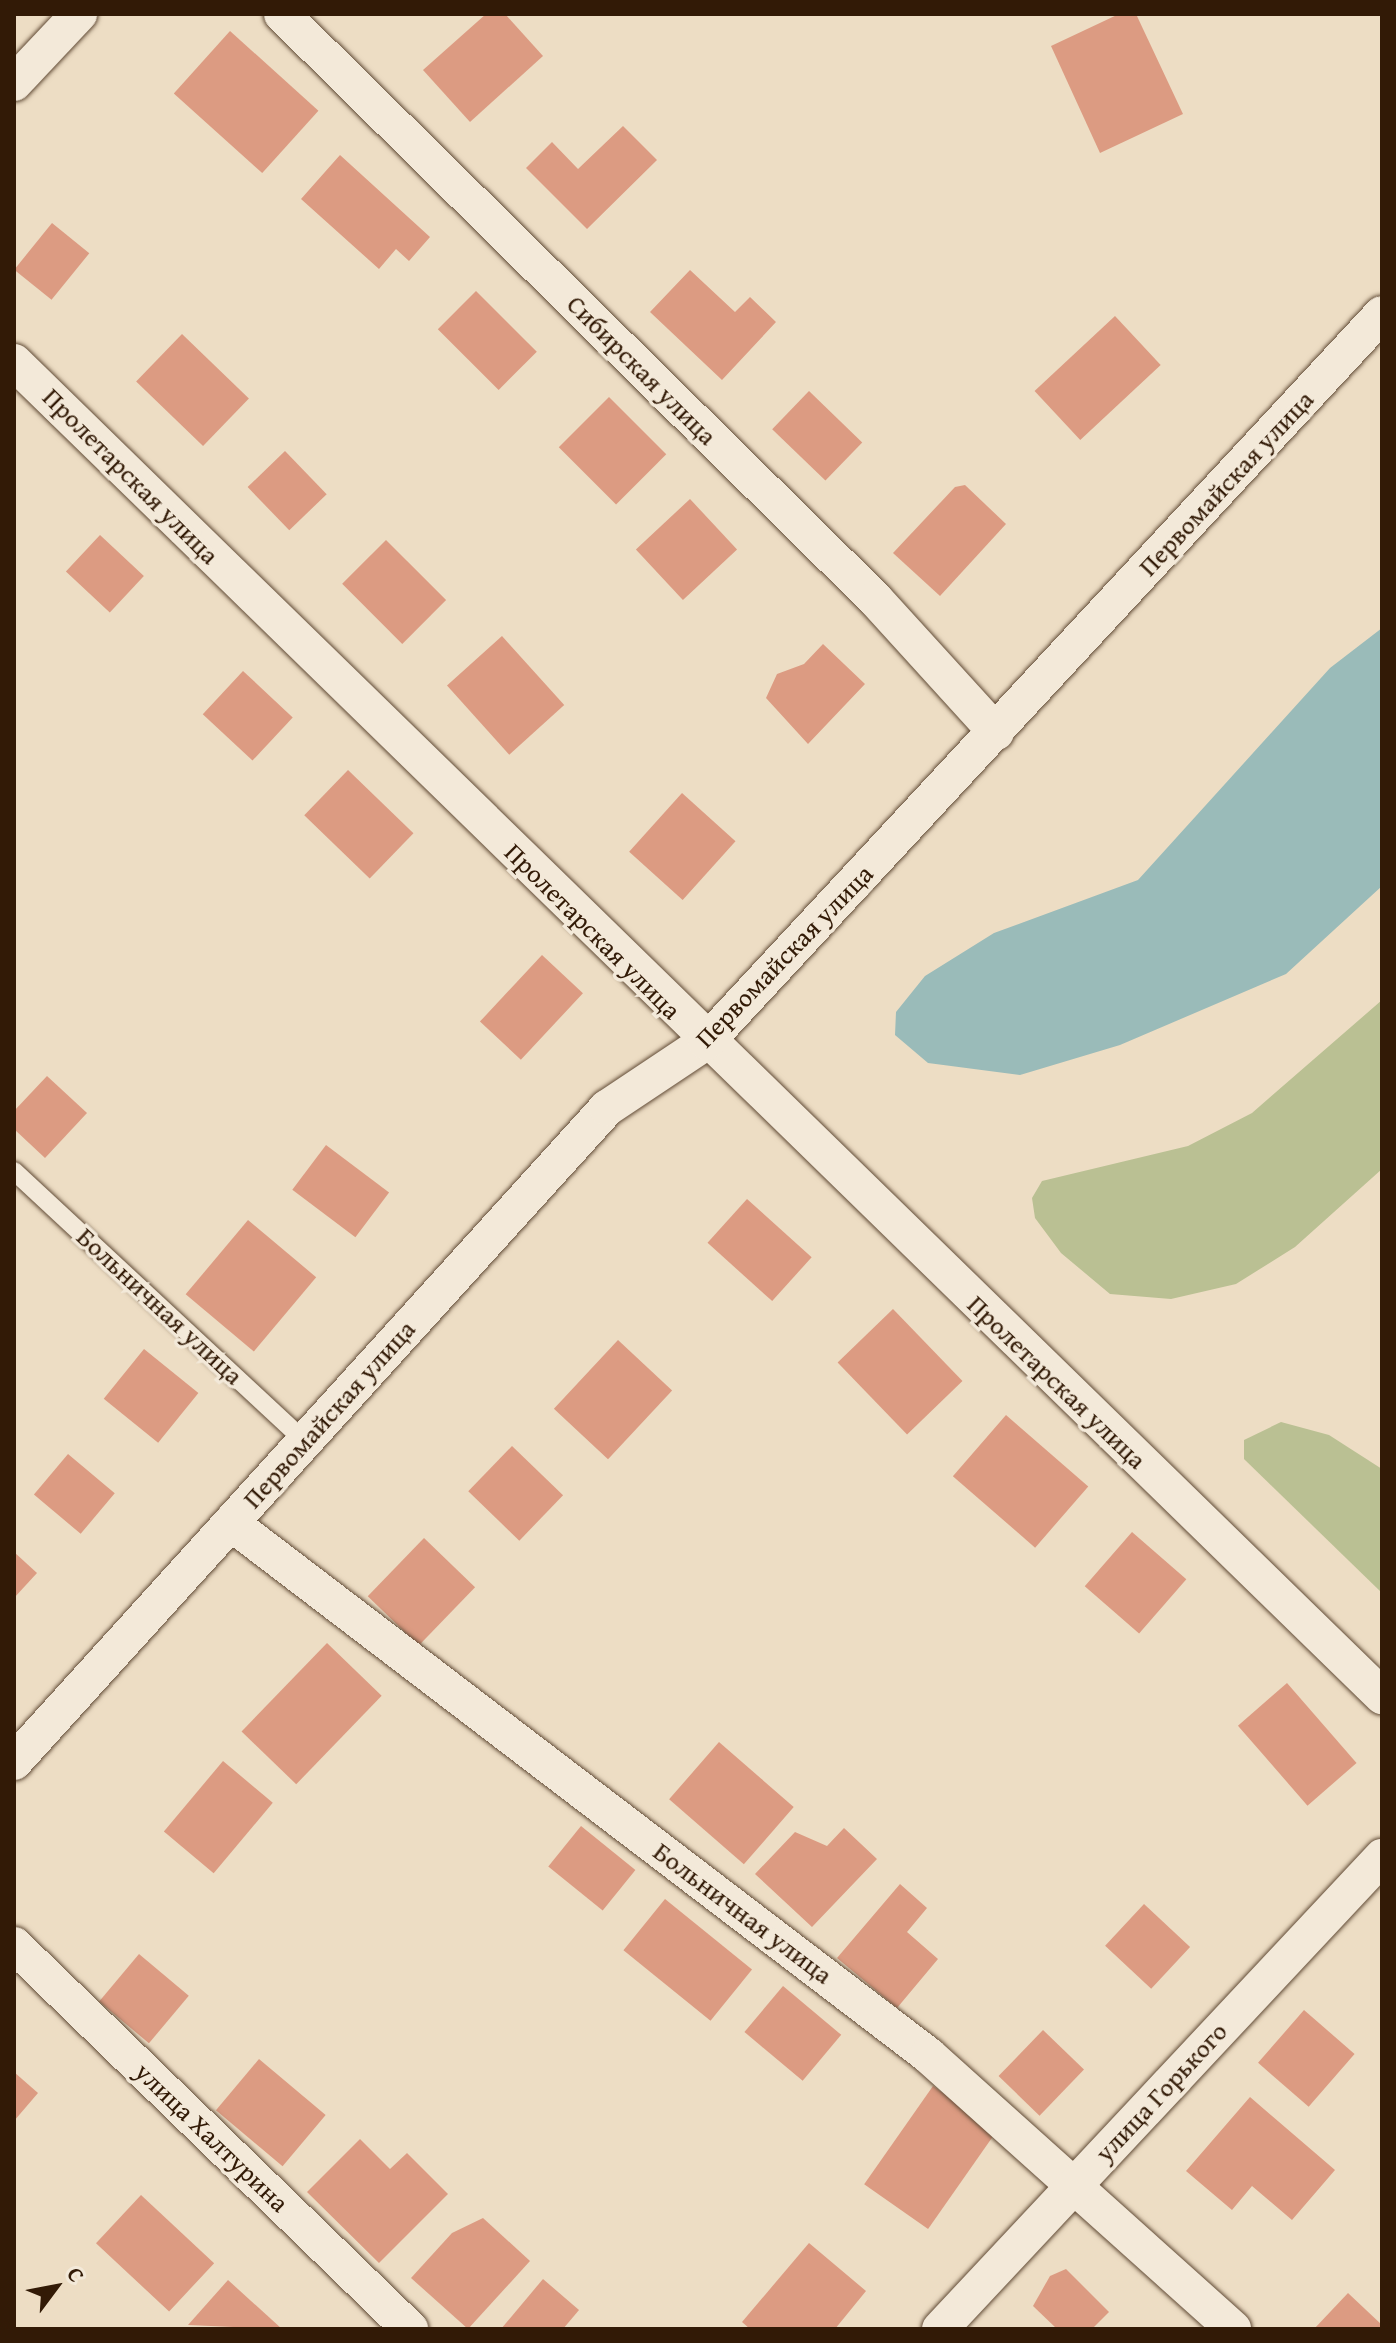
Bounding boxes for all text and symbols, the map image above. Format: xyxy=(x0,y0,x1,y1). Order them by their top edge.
street label: Сибирская улица xyxy=(561,289,723,451)
street label: Пролетарская улица xyxy=(36,381,226,571)
street label: Первомайская улица xyxy=(1132,384,1320,582)
street label: Пролетарская улица xyxy=(498,836,688,1026)
street label: Первомайская улица xyxy=(689,858,879,1054)
street label: Больничная улица xyxy=(71,1221,249,1391)
street label: Пролетарская улица xyxy=(961,1289,1153,1475)
street label: Первомайская улица xyxy=(236,1314,422,1514)
street label: Больничная улица xyxy=(648,1836,838,1990)
street label: улица Горького xyxy=(1088,2016,1234,2168)
street label: улица Халтурина xyxy=(129,2056,295,2218)
north arrow xyxy=(16,2247,96,2327)
text: С xyxy=(59,2261,93,2288)

